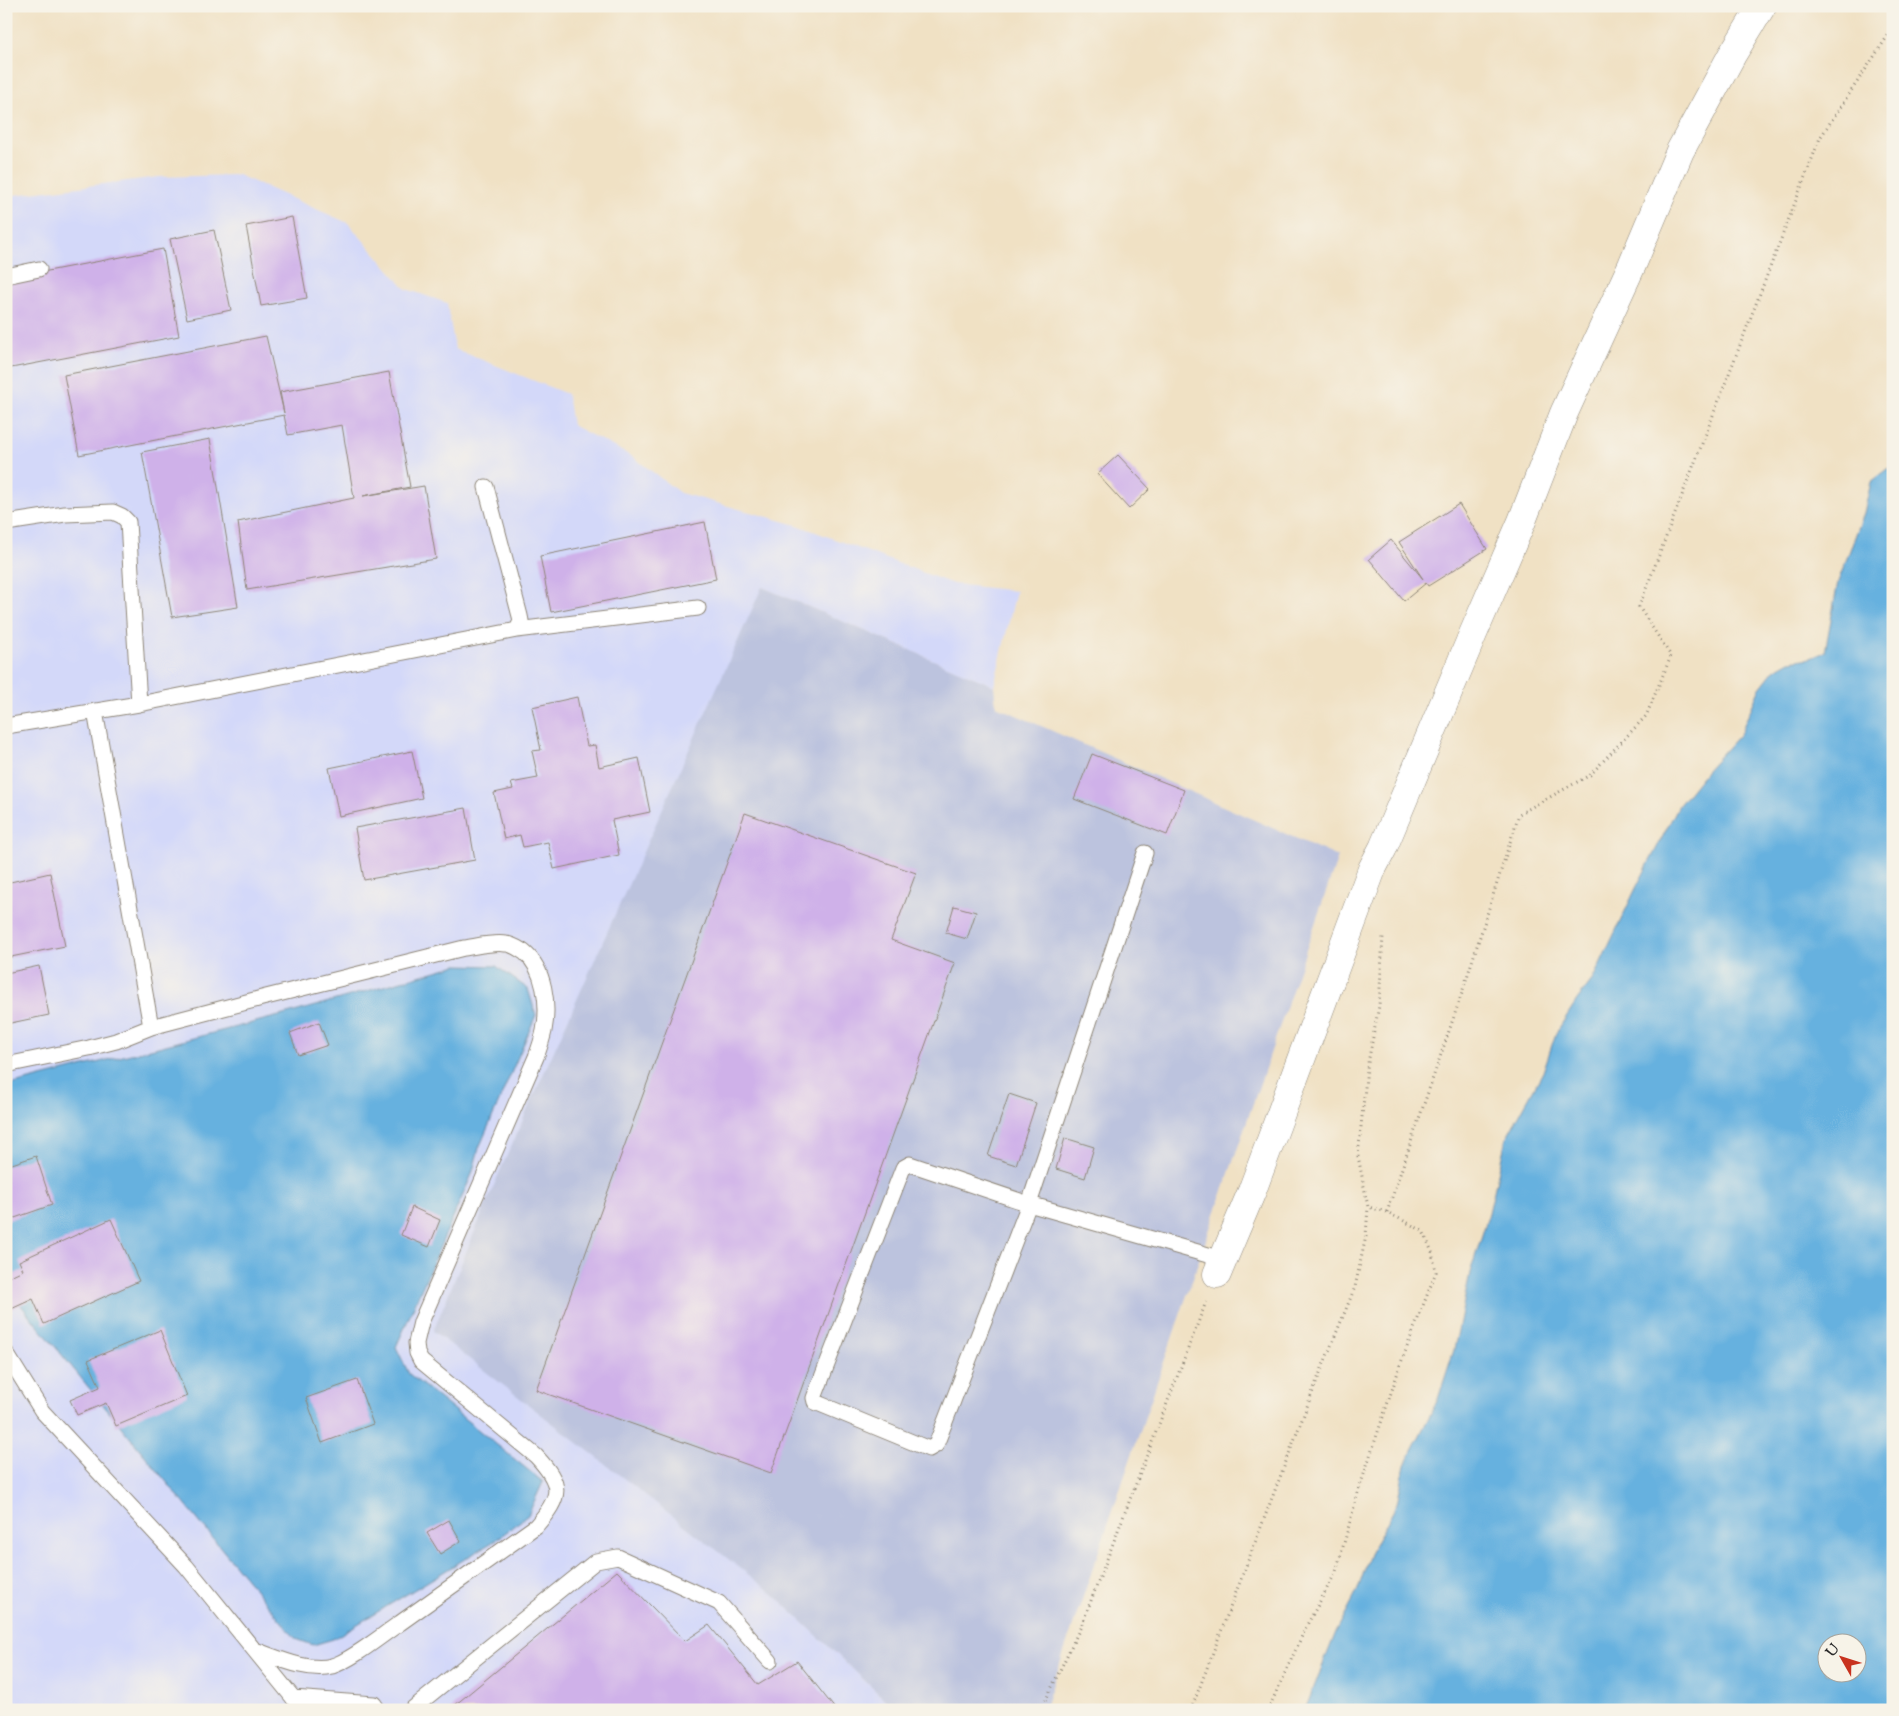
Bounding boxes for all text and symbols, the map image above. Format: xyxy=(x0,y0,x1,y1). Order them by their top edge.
north arrow xyxy=(1816,1634,1866,1684)
text: U xyxy=(1822,1640,1845,1662)

